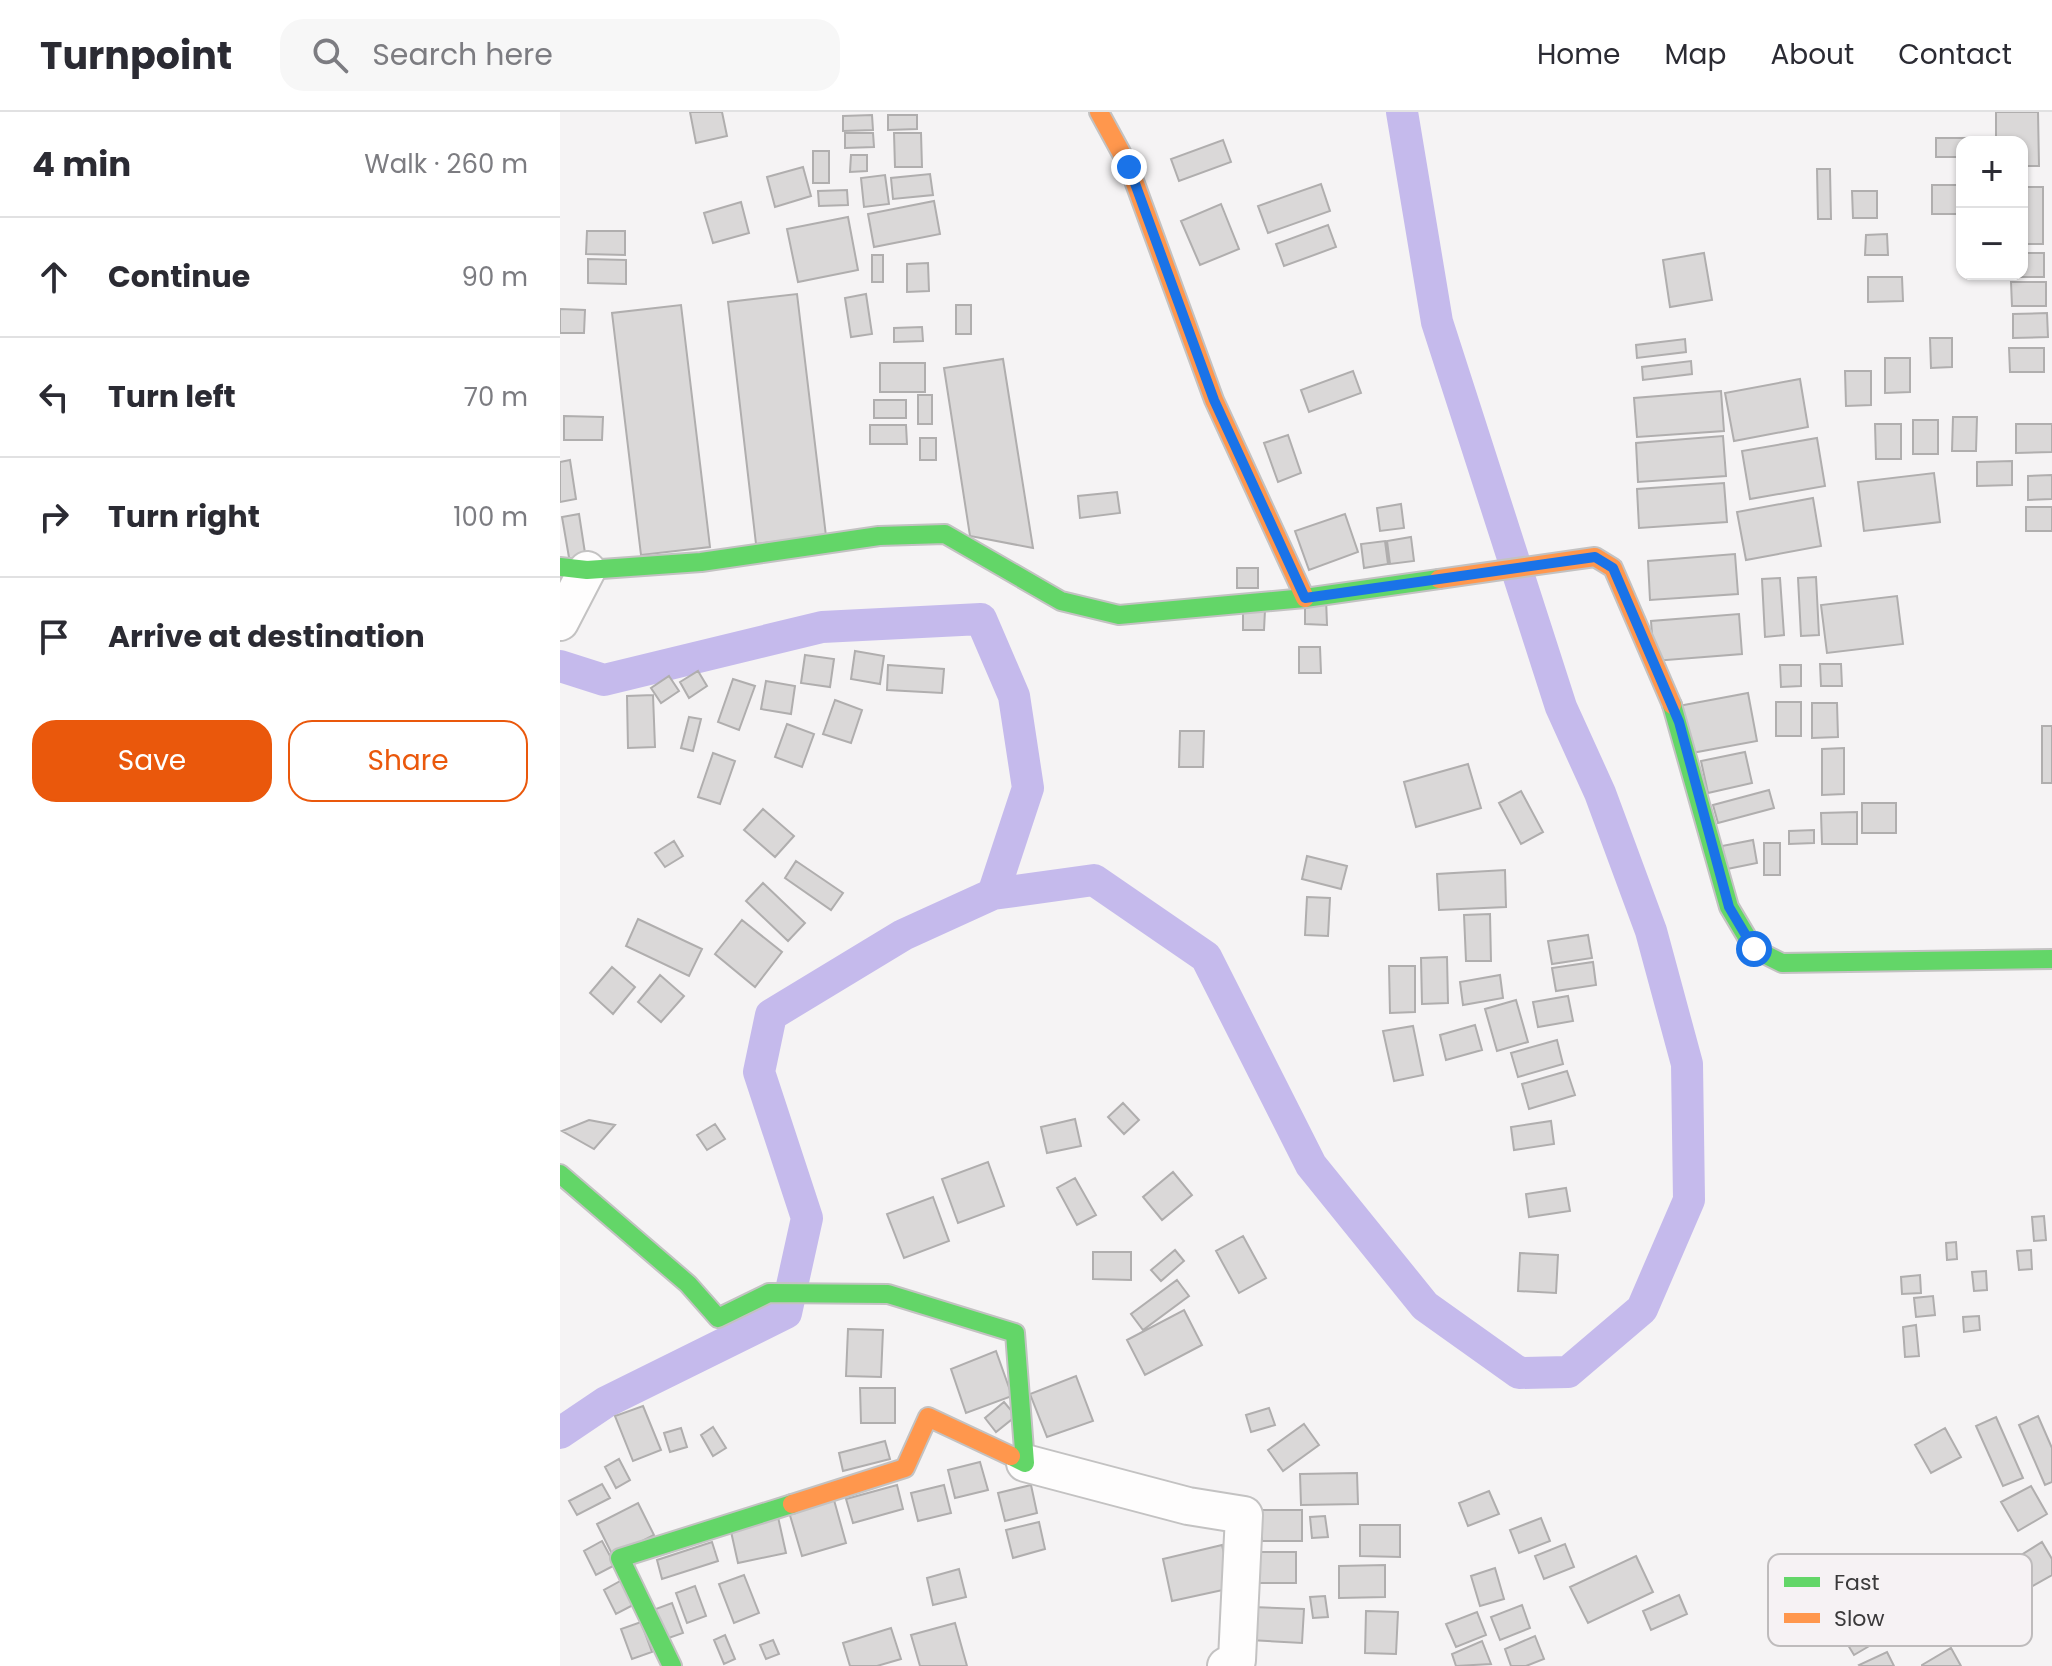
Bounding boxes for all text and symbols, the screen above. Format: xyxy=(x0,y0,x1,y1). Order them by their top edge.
search box xyxy=(280,19,840,91)
text: Turnpoint xyxy=(40,29,232,82)
icon: search xyxy=(308,33,352,77)
text: Search here xyxy=(372,33,553,76)
text: Home xyxy=(1537,35,1620,74)
text: Map xyxy=(1664,35,1726,74)
text: About xyxy=(1770,35,1854,74)
text: Contact xyxy=(1898,35,2012,74)
map controls xyxy=(1956,136,2028,280)
button: + xyxy=(1956,136,2028,208)
text: 4 min xyxy=(32,140,131,188)
text: Walk · 260 m xyxy=(364,146,528,182)
route end xyxy=(1111,149,1147,185)
button: − xyxy=(1956,208,2028,280)
icon: ahead xyxy=(32,255,76,299)
text: Continue xyxy=(108,255,250,298)
text: 90 m xyxy=(462,259,528,295)
icon: left xyxy=(32,375,76,419)
text: Turn left xyxy=(108,375,236,418)
text: 70 m xyxy=(464,379,528,415)
icon: right xyxy=(32,495,76,539)
text: Turn right xyxy=(108,495,260,538)
text: 100 m xyxy=(453,499,528,535)
icon: arrive xyxy=(32,615,76,659)
text: Arrive at destination xyxy=(108,615,425,658)
button: Save xyxy=(32,720,272,802)
button: Share xyxy=(288,720,528,802)
route start xyxy=(1736,931,1772,967)
legend xyxy=(1768,1554,2032,1646)
text: Fast xyxy=(1834,1567,1879,1598)
text: Slow xyxy=(1834,1603,1884,1634)

